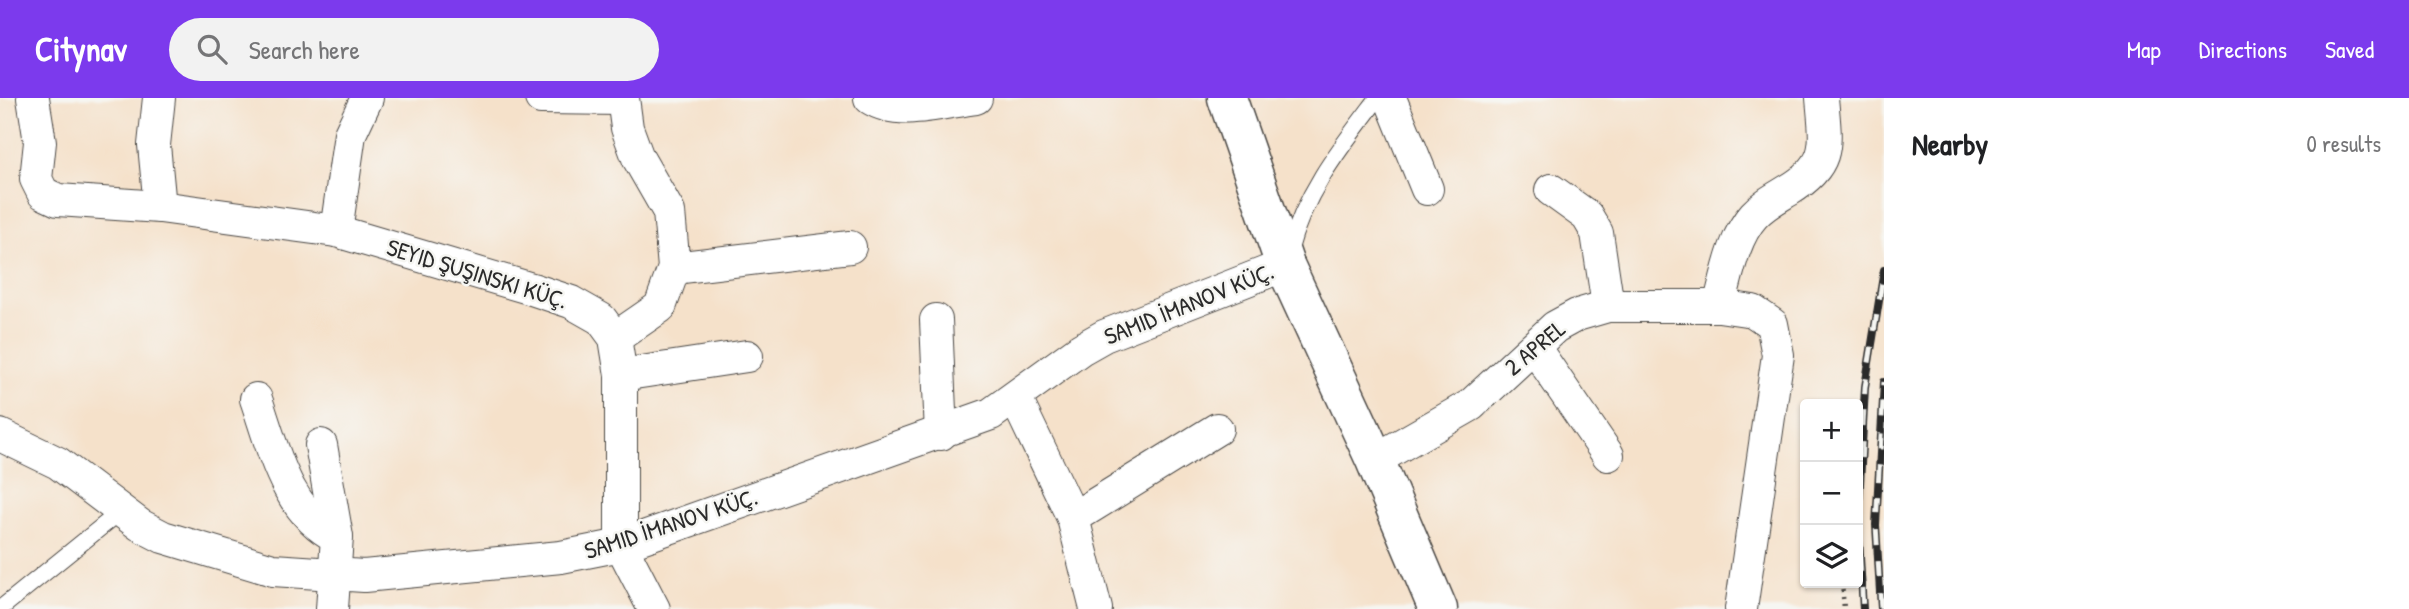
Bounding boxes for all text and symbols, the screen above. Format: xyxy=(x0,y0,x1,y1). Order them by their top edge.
search box xyxy=(169,18,659,81)
text: Citynav xyxy=(35,27,127,71)
icon: search xyxy=(193,30,231,68)
text: Search here xyxy=(249,32,360,67)
text: Map xyxy=(2127,33,2161,65)
text: Directions xyxy=(2199,33,2287,65)
text: Saved xyxy=(2325,33,2374,65)
text: Nearby xyxy=(1912,124,1988,164)
text: 0 results xyxy=(2306,128,2381,159)
street label: SEYID ŞUŞINSKI KÜÇ. xyxy=(383,230,571,316)
street label: SAMID İMANOV KÜÇ. xyxy=(1099,254,1278,352)
street label: 2 APREL xyxy=(1497,312,1572,382)
map controls xyxy=(1800,399,1863,588)
button: + xyxy=(1800,399,1863,462)
button: − xyxy=(1800,462,1863,525)
street label: SAMID İMANOV KÜÇ. xyxy=(580,480,761,566)
button: layers xyxy=(1800,525,1863,588)

